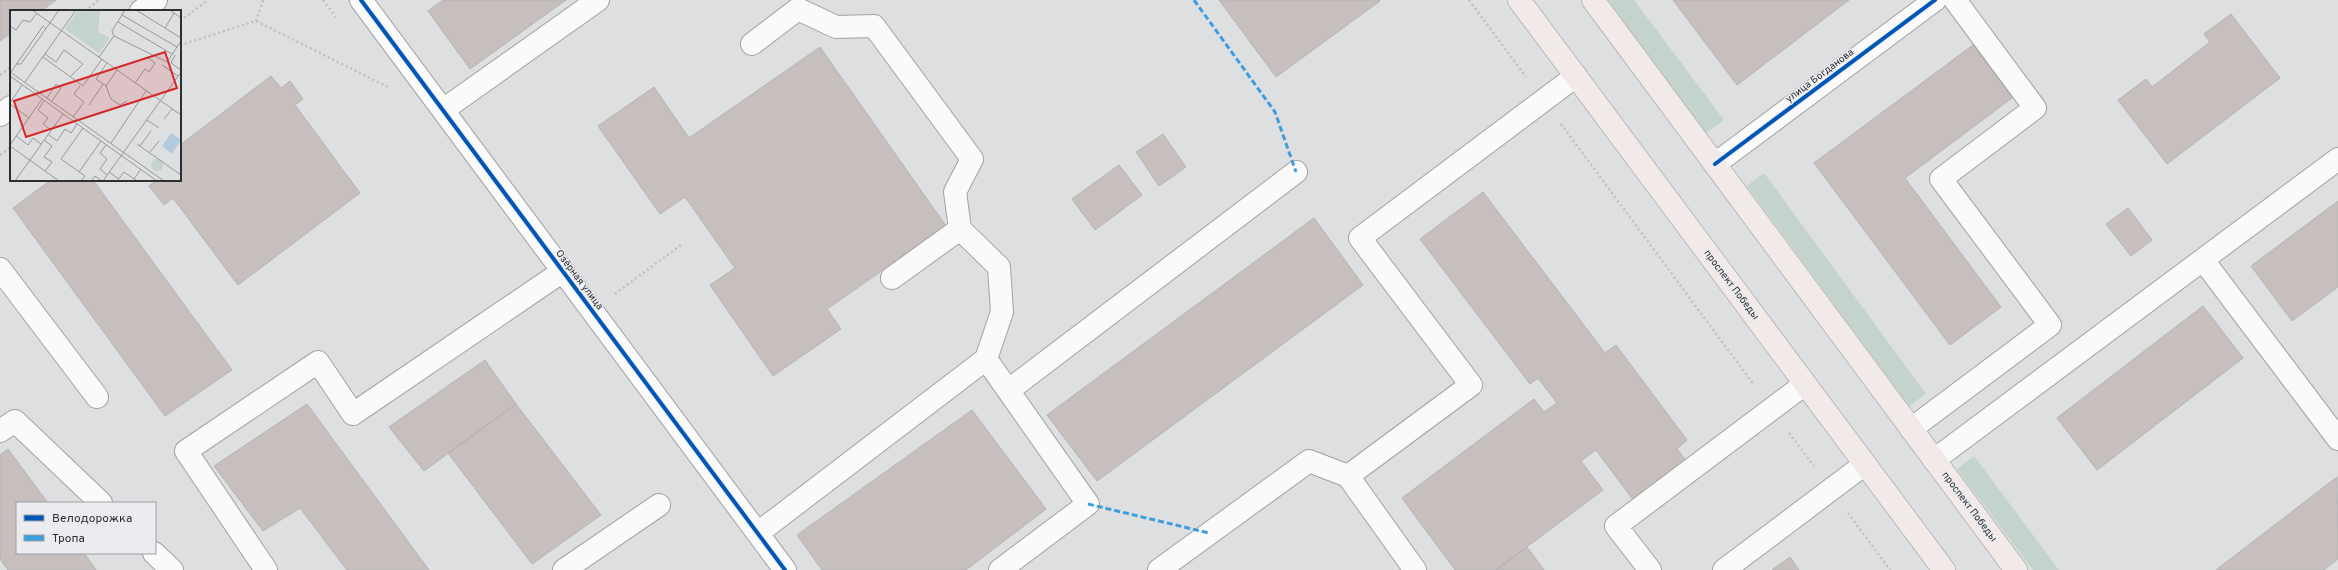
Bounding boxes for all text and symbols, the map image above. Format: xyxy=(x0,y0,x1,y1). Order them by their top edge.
inset map xyxy=(10,10,181,181)
street label: улица Богданова xyxy=(1783,46,1857,106)
street label: Озёрная улица xyxy=(552,247,606,313)
street label: проспект Победы xyxy=(1700,247,1762,323)
street label: проспект Победы xyxy=(1938,469,2000,545)
legend xyxy=(16,502,156,554)
text: Велодорожка xyxy=(52,511,132,527)
text: Тропа xyxy=(52,531,85,547)

